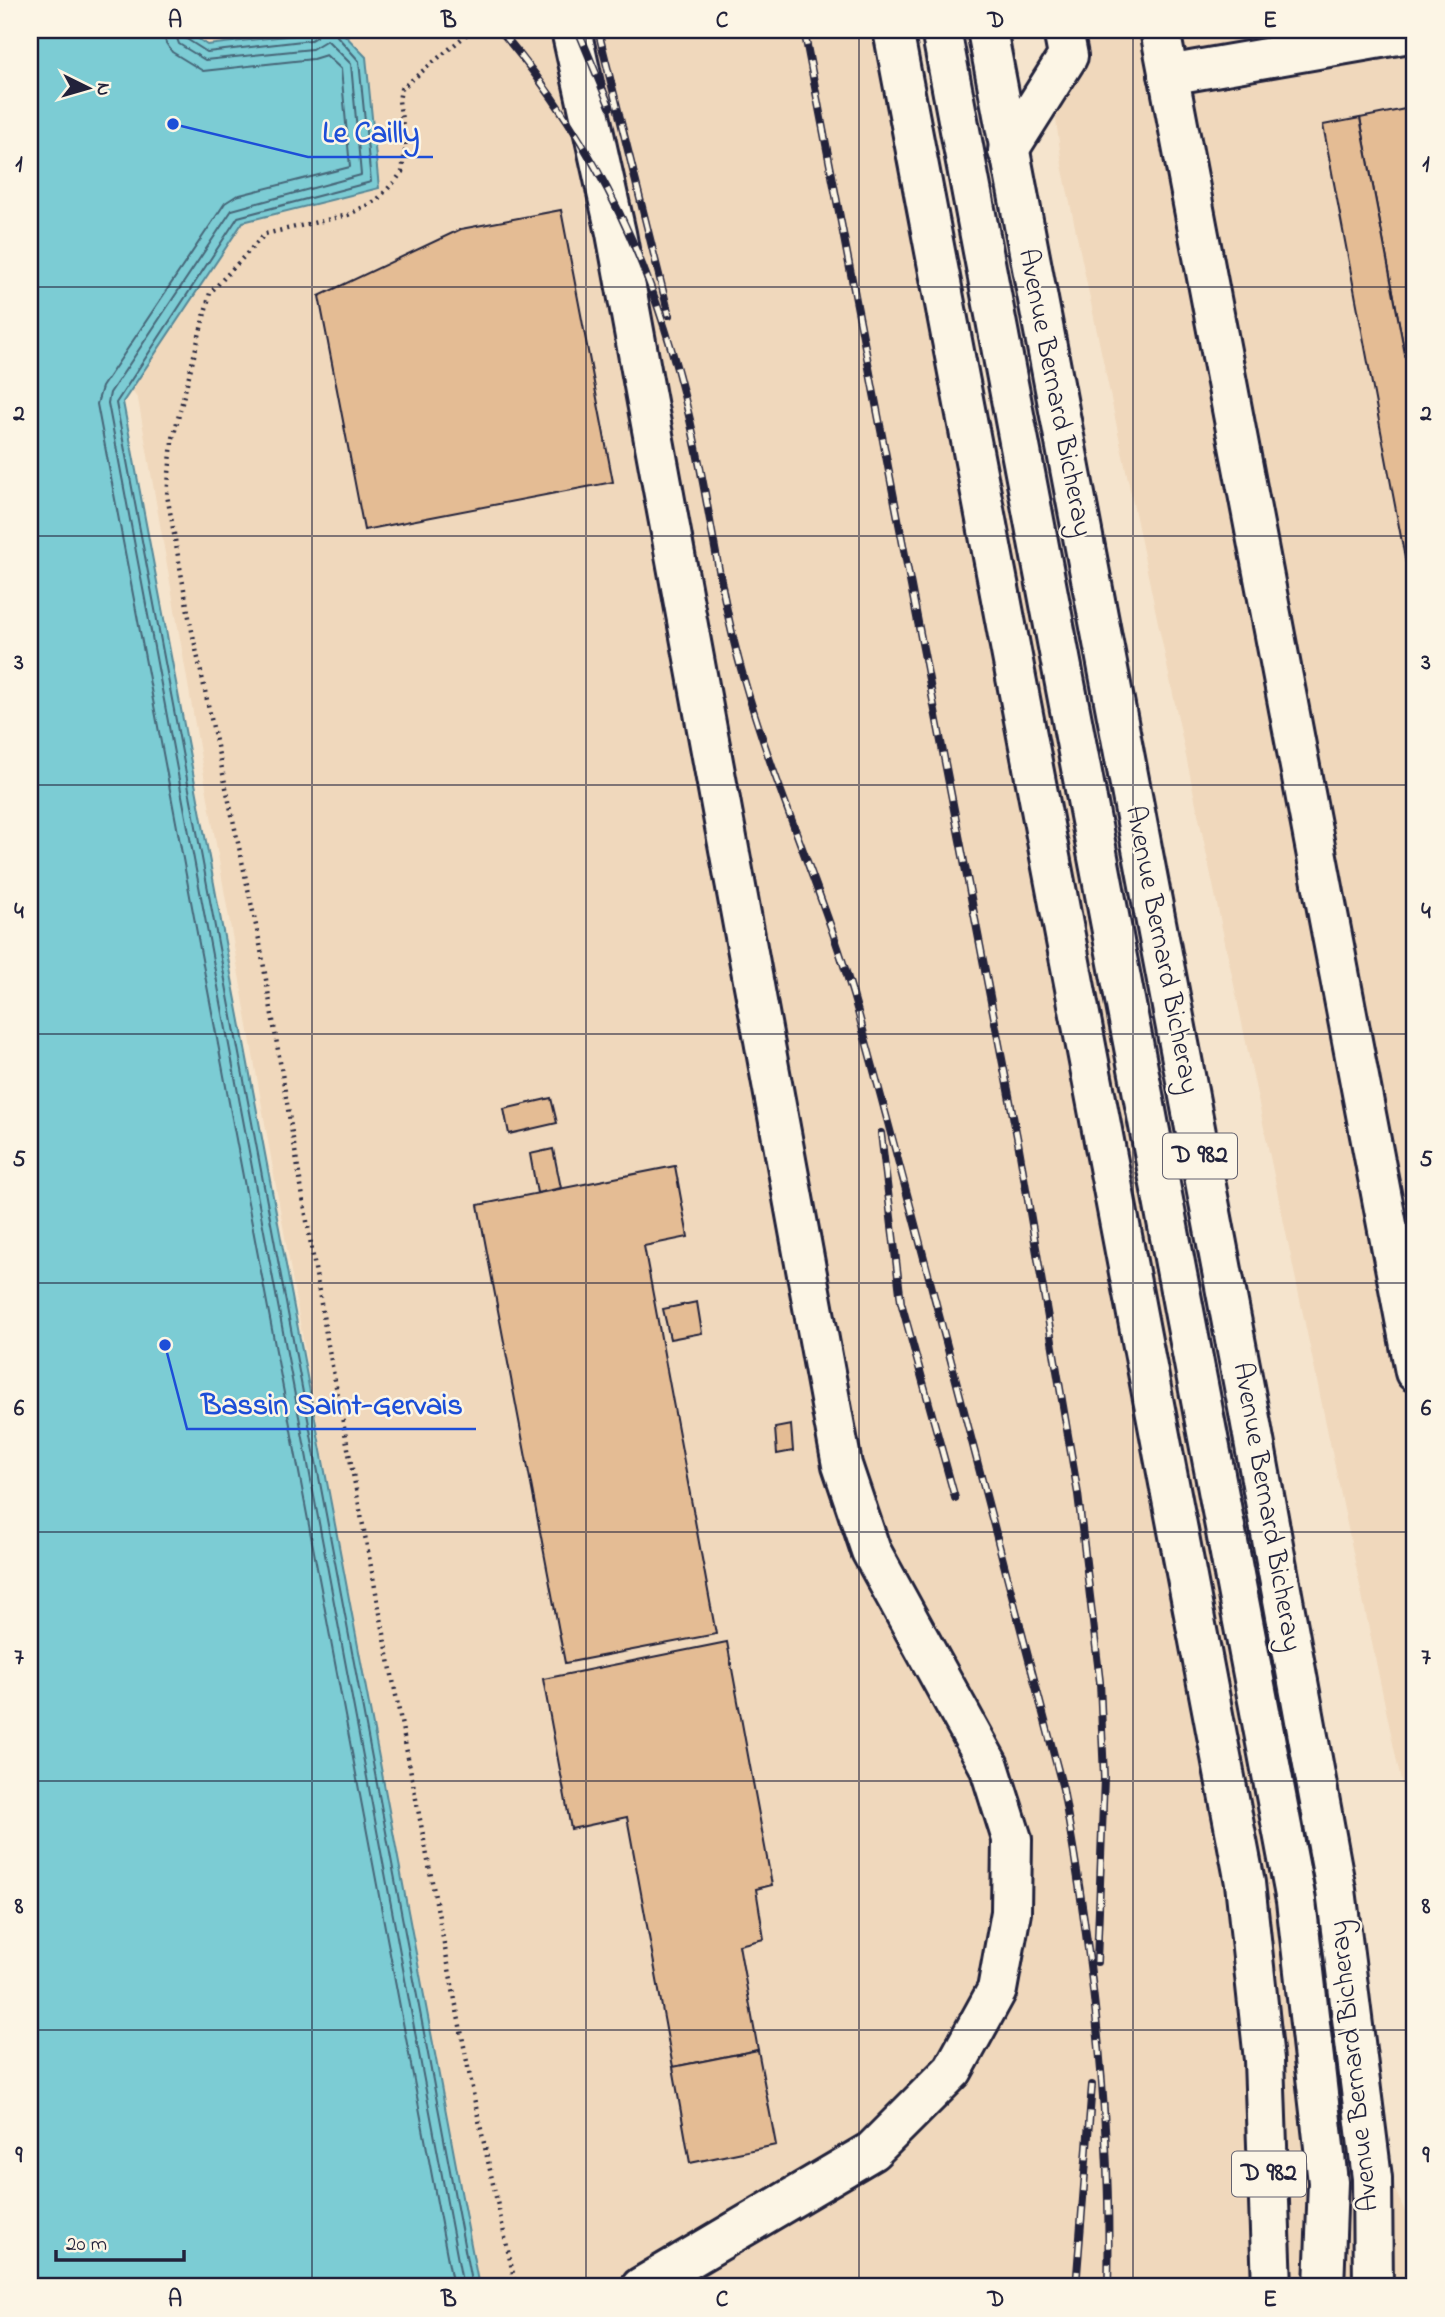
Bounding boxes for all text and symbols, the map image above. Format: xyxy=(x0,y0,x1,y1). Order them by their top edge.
text: A xyxy=(168,5,182,38)
text: B xyxy=(440,5,457,38)
text: C xyxy=(716,5,729,38)
text: D xyxy=(987,5,1004,38)
text: E xyxy=(1263,5,1277,38)
north arrow xyxy=(52,52,122,122)
text: N xyxy=(88,82,116,97)
callout: Le Cailly xyxy=(308,106,433,157)
text: Le Cailly xyxy=(323,113,419,157)
text: 1 xyxy=(15,149,23,182)
text: 1 xyxy=(1422,149,1430,182)
street label: Avenue Bernard Bicheray xyxy=(1006,245,1102,541)
text: 2 xyxy=(12,398,25,431)
text: 2 xyxy=(1419,398,1432,431)
text: 3 xyxy=(13,647,24,680)
text: 3 xyxy=(1420,647,1431,680)
street label: Avenue Bernard Bicheray xyxy=(1113,802,1209,1098)
text: 4 xyxy=(14,896,24,929)
text: 4 xyxy=(1421,896,1431,929)
road number: D 982 xyxy=(1163,1134,1237,1178)
text: 5 xyxy=(12,1144,26,1177)
text: 5 xyxy=(1419,1144,1433,1177)
street label: Avenue Bernard Bicheray xyxy=(1220,1359,1312,1655)
callout: Bassin Saint-Gervais xyxy=(187,1378,476,1429)
text: Bassin Saint-Gervais xyxy=(199,1385,463,1429)
text: 6 xyxy=(14,1393,25,1426)
text: 6 xyxy=(1421,1393,1432,1426)
text: 7 xyxy=(14,1642,24,1675)
text: 7 xyxy=(1421,1642,1431,1675)
text: 8 xyxy=(14,1891,24,1924)
text: 8 xyxy=(1421,1891,1431,1924)
street label: Avenue Bernard Bicheray xyxy=(1319,1918,1391,2214)
text: 9 xyxy=(15,2140,24,2173)
text: 9 xyxy=(1422,2140,1431,2173)
road number: D 982 xyxy=(1232,2152,1306,2196)
scale bar xyxy=(56,2219,184,2263)
text: 20 m xyxy=(66,2230,107,2260)
text: A xyxy=(168,2284,182,2317)
text: B xyxy=(440,2284,457,2317)
text: C xyxy=(716,2284,729,2317)
text: D xyxy=(987,2284,1004,2317)
text: E xyxy=(1263,2284,1277,2317)

